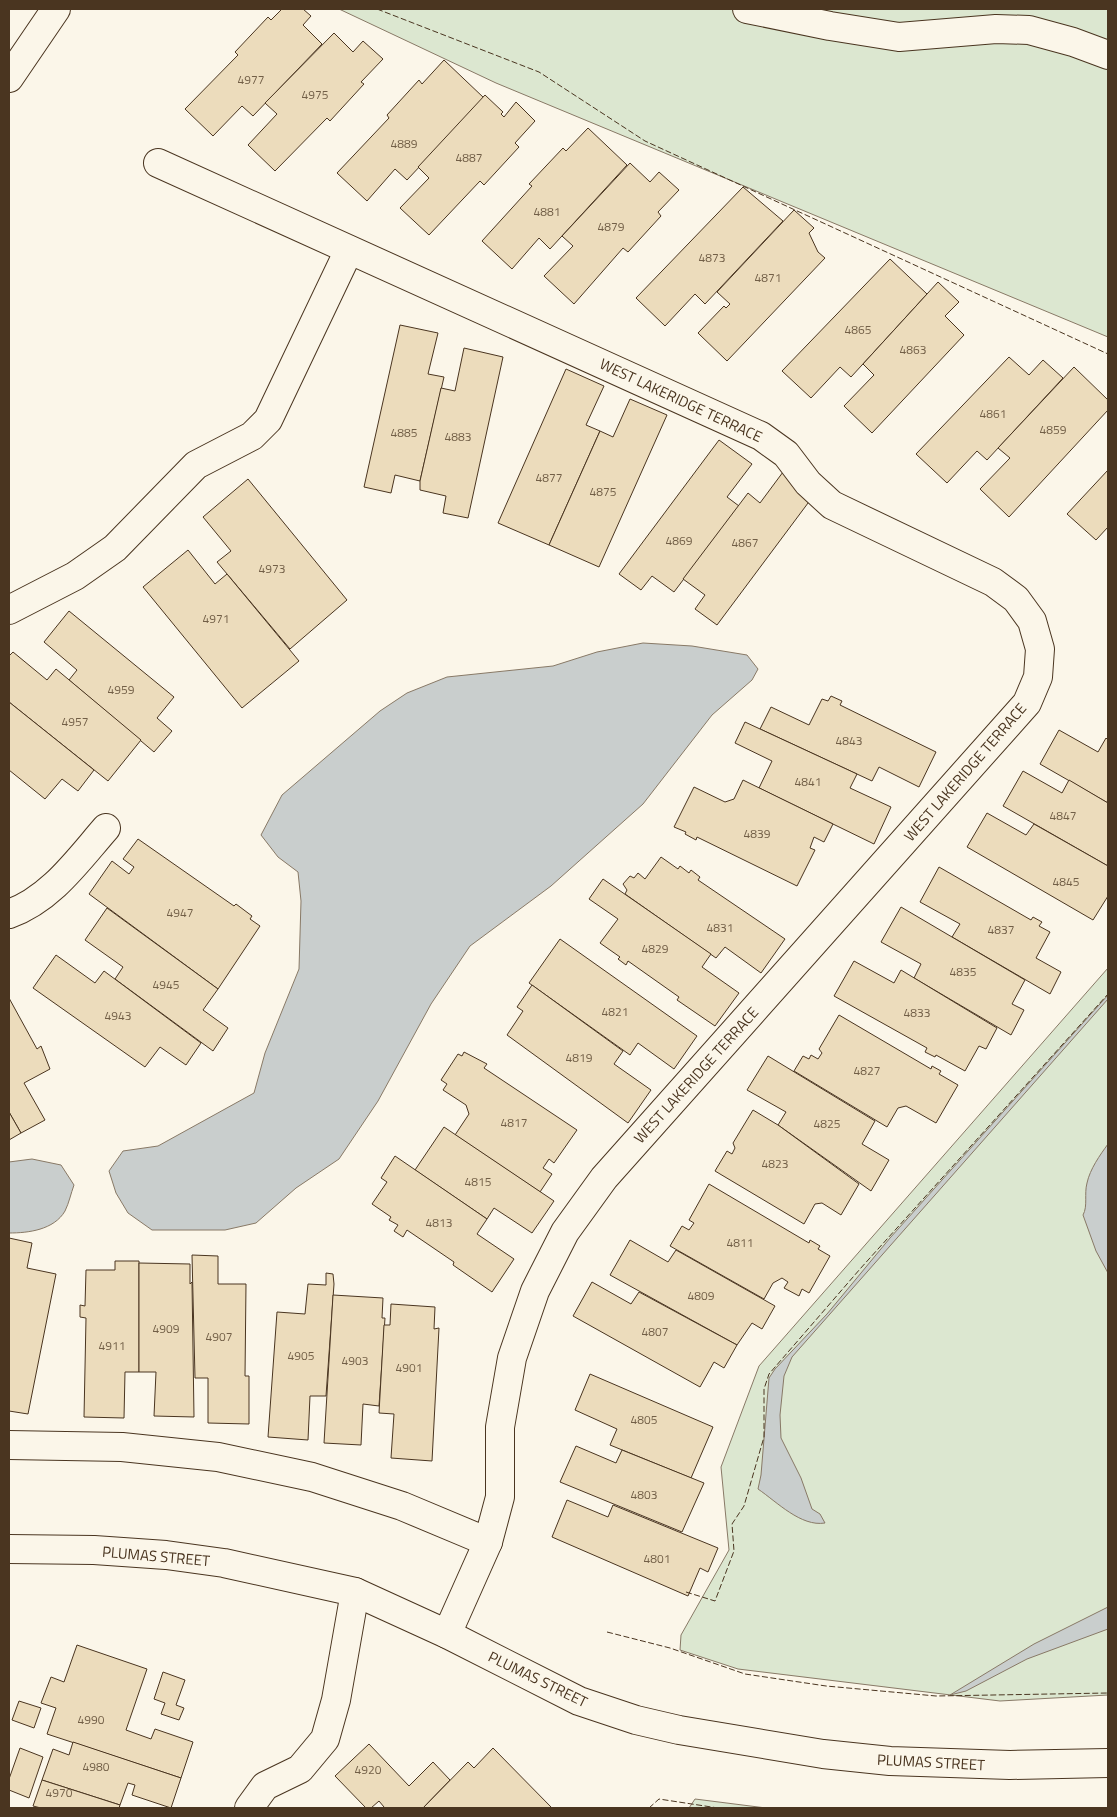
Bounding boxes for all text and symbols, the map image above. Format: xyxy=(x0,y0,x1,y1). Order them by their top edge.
house number: 4977 xyxy=(238,70,264,89)
house number: 4975 xyxy=(302,85,329,104)
house number: 4889 xyxy=(391,134,418,153)
house number: 4887 xyxy=(456,148,482,167)
house number: 4881 xyxy=(534,202,560,221)
house number: 4879 xyxy=(598,217,625,236)
house number: 4873 xyxy=(699,248,725,267)
house number: 4871 xyxy=(755,268,781,287)
house number: 4865 xyxy=(845,320,872,339)
house number: 4863 xyxy=(900,340,926,359)
street label: WEST LAKERIDGE TERRACE xyxy=(596,352,766,448)
house number: 4861 xyxy=(980,404,1006,423)
house number: 4859 xyxy=(1040,420,1067,439)
house number: 4885 xyxy=(391,423,418,442)
house number: 4883 xyxy=(445,427,471,446)
house number: 4877 xyxy=(536,468,562,487)
house number: 4875 xyxy=(590,482,617,501)
house number: 4869 xyxy=(666,531,693,550)
house number: 4867 xyxy=(732,533,758,552)
house number: 4973 xyxy=(259,559,285,578)
house number: 4971 xyxy=(203,609,229,628)
house number: 4959 xyxy=(108,680,135,699)
street label: WEST LAKERIDGE TERRACE xyxy=(898,698,1032,846)
house number: 4957 xyxy=(62,712,88,731)
house number: 4843 xyxy=(836,731,862,750)
house number: 4841 xyxy=(795,772,821,791)
house number: 4847 xyxy=(1050,806,1076,825)
house number: 4839 xyxy=(744,824,771,843)
house number: 4845 xyxy=(1053,872,1080,891)
house number: 4947 xyxy=(167,903,193,922)
house number: 4831 xyxy=(707,918,733,937)
house number: 4837 xyxy=(988,920,1014,939)
house number: 4829 xyxy=(642,939,669,958)
house number: 4835 xyxy=(950,962,977,981)
house number: 4945 xyxy=(153,975,180,994)
house number: 4821 xyxy=(602,1002,628,1021)
street label: WEST LAKERIDGE TERRACE xyxy=(628,1002,764,1148)
house number: 4833 xyxy=(904,1003,930,1022)
house number: 4943 xyxy=(105,1006,131,1025)
house number: 4819 xyxy=(566,1048,593,1067)
house number: 4827 xyxy=(854,1061,880,1080)
house number: 4817 xyxy=(501,1113,527,1132)
house number: 4825 xyxy=(814,1114,841,1133)
house number: 4823 xyxy=(762,1154,788,1173)
house number: 4815 xyxy=(465,1172,492,1191)
house number: 4813 xyxy=(426,1213,452,1232)
house number: 4811 xyxy=(727,1233,753,1252)
house number: 4809 xyxy=(688,1286,715,1305)
house number: 4909 xyxy=(153,1319,180,1338)
house number: 4807 xyxy=(642,1322,668,1341)
house number: 4907 xyxy=(206,1327,232,1346)
house number: 4911 xyxy=(99,1336,125,1355)
house number: 4905 xyxy=(288,1346,315,1365)
house number: 4903 xyxy=(342,1351,368,1370)
house number: 4901 xyxy=(396,1358,422,1377)
house number: 4805 xyxy=(631,1410,658,1429)
house number: 4803 xyxy=(631,1485,657,1504)
street label: PLUMAS STREET xyxy=(101,1540,211,1572)
house number: 4801 xyxy=(644,1549,670,1568)
street label: PLUMAS STREET xyxy=(484,1645,592,1713)
house number: 4990 xyxy=(78,1710,105,1729)
street label: PLUMAS STREET xyxy=(876,1748,986,1776)
house number: 4980 xyxy=(83,1757,110,1776)
house number: 4920 xyxy=(355,1760,382,1779)
house number: 4970 xyxy=(46,1783,73,1802)

